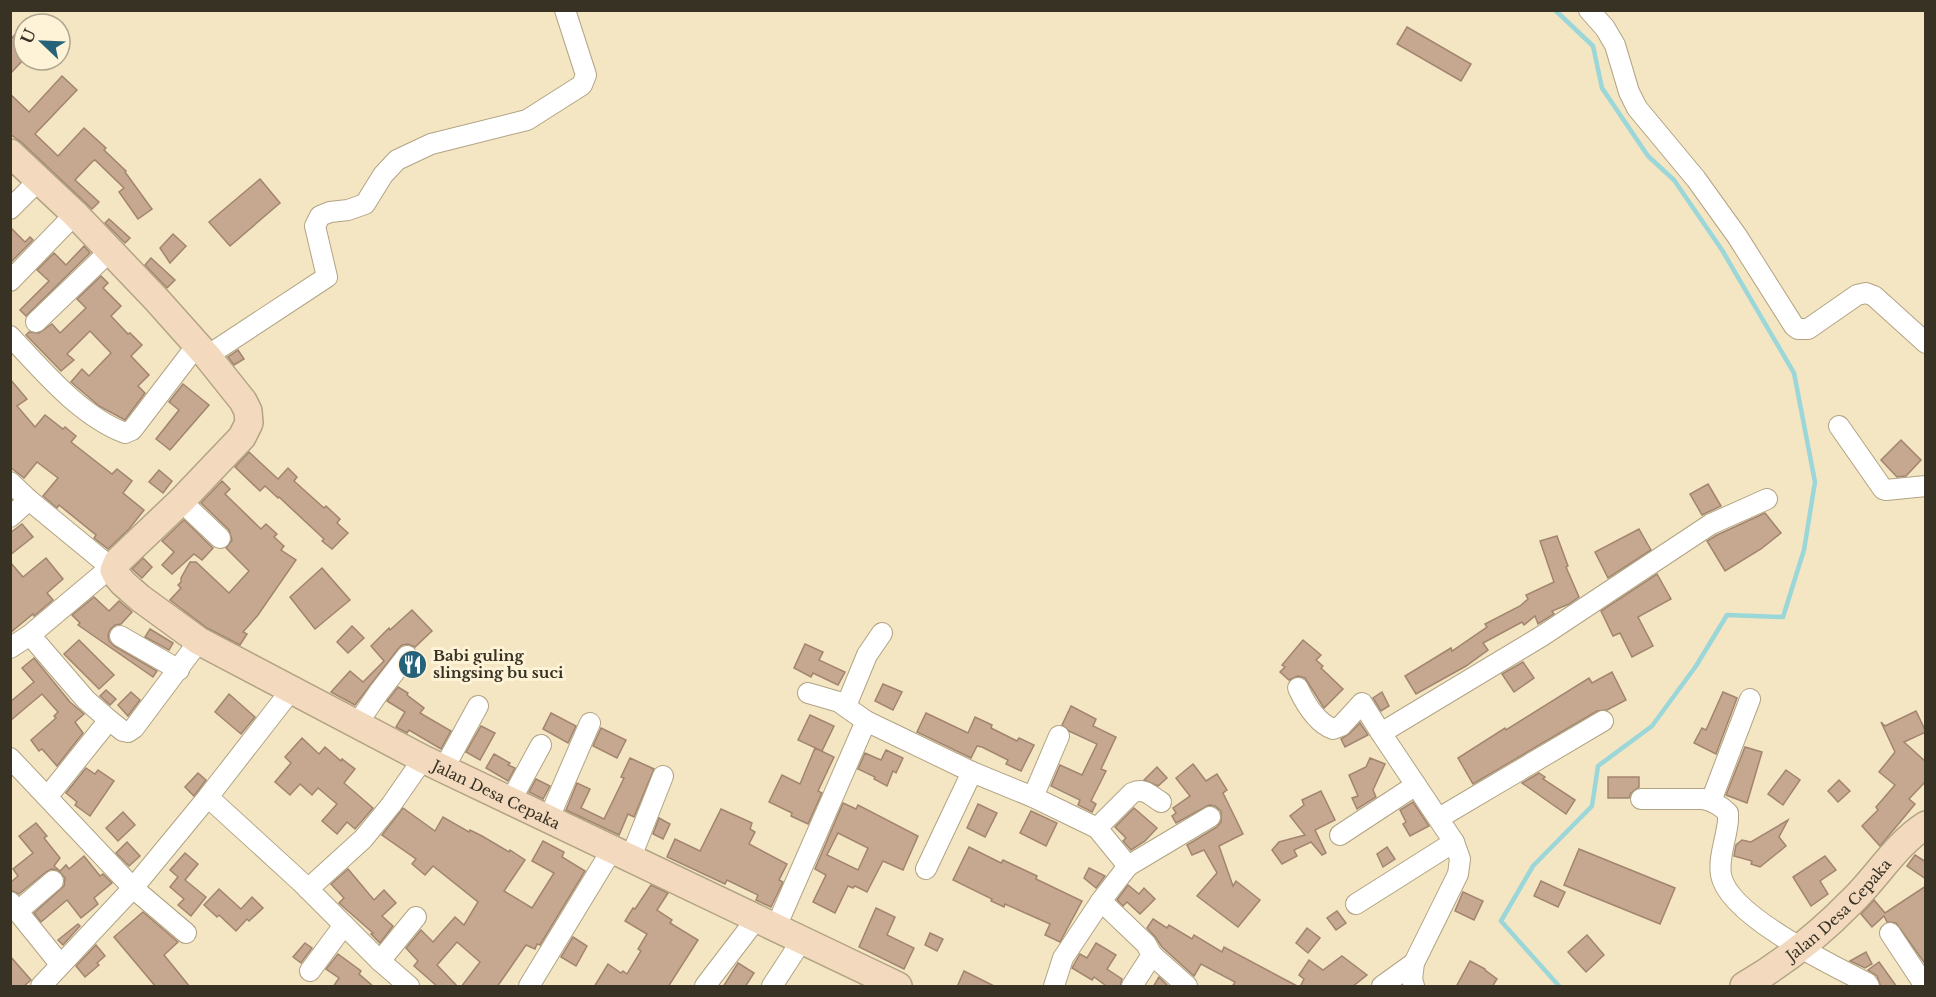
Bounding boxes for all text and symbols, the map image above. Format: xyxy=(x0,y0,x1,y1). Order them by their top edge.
north arrow xyxy=(12,12,72,72)
text: U xyxy=(16,26,40,47)
place label: Babi guling slingsing bu suci xyxy=(433,646,564,682)
restaurant icon: Babi guling slingsing bu suci xyxy=(396,648,428,680)
street label: Jalan Desa Cepaka xyxy=(428,755,564,833)
street label: Jalan Desa Cepaka xyxy=(1780,854,1895,966)

